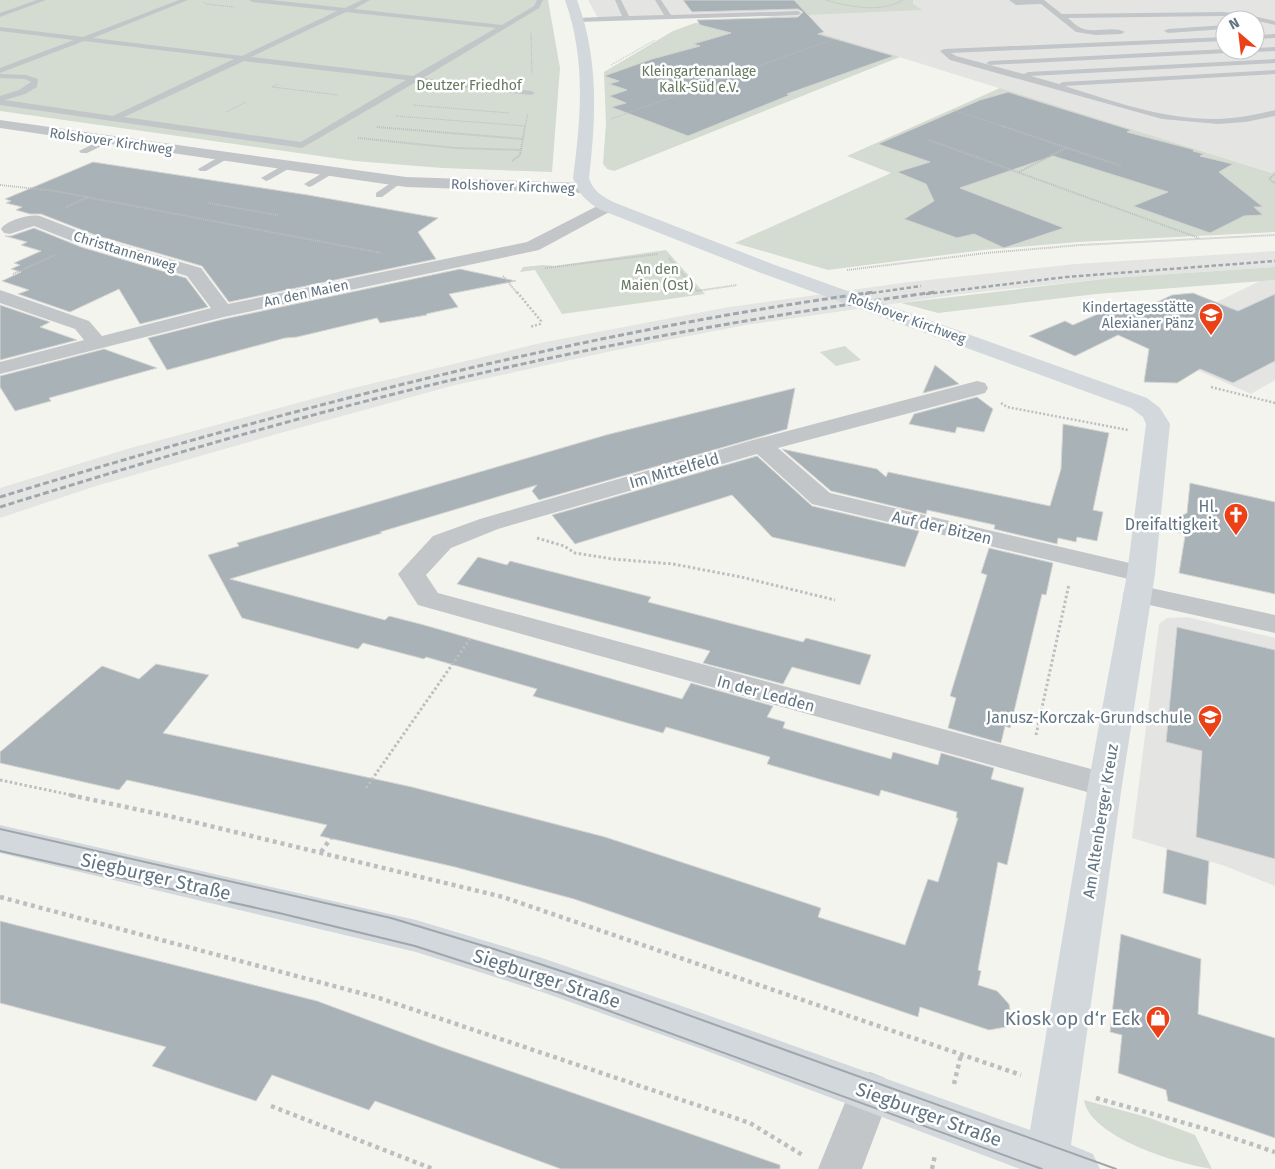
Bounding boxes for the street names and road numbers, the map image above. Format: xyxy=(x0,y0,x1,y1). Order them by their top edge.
street label: Rolshover Kirchweg xyxy=(48,124,174,159)
street label: Rolshover Kirchweg xyxy=(451,176,576,197)
street label: Christtannenweg xyxy=(71,228,179,275)
street label: An den Maien xyxy=(262,276,350,311)
street label: Rolshover Kirchweg xyxy=(846,289,969,348)
street label: Im Mittelfeld xyxy=(627,449,721,492)
street label: Auf der Bitzen xyxy=(890,507,994,548)
street label: In der Ledden xyxy=(715,671,817,716)
street label: Am Altenberger Kreuz xyxy=(1079,742,1122,900)
street label: Siegburger Straße xyxy=(79,848,233,905)
street label: Siegburger Straße xyxy=(470,944,623,1013)
street label: Siegburger Straße xyxy=(853,1077,1005,1152)

